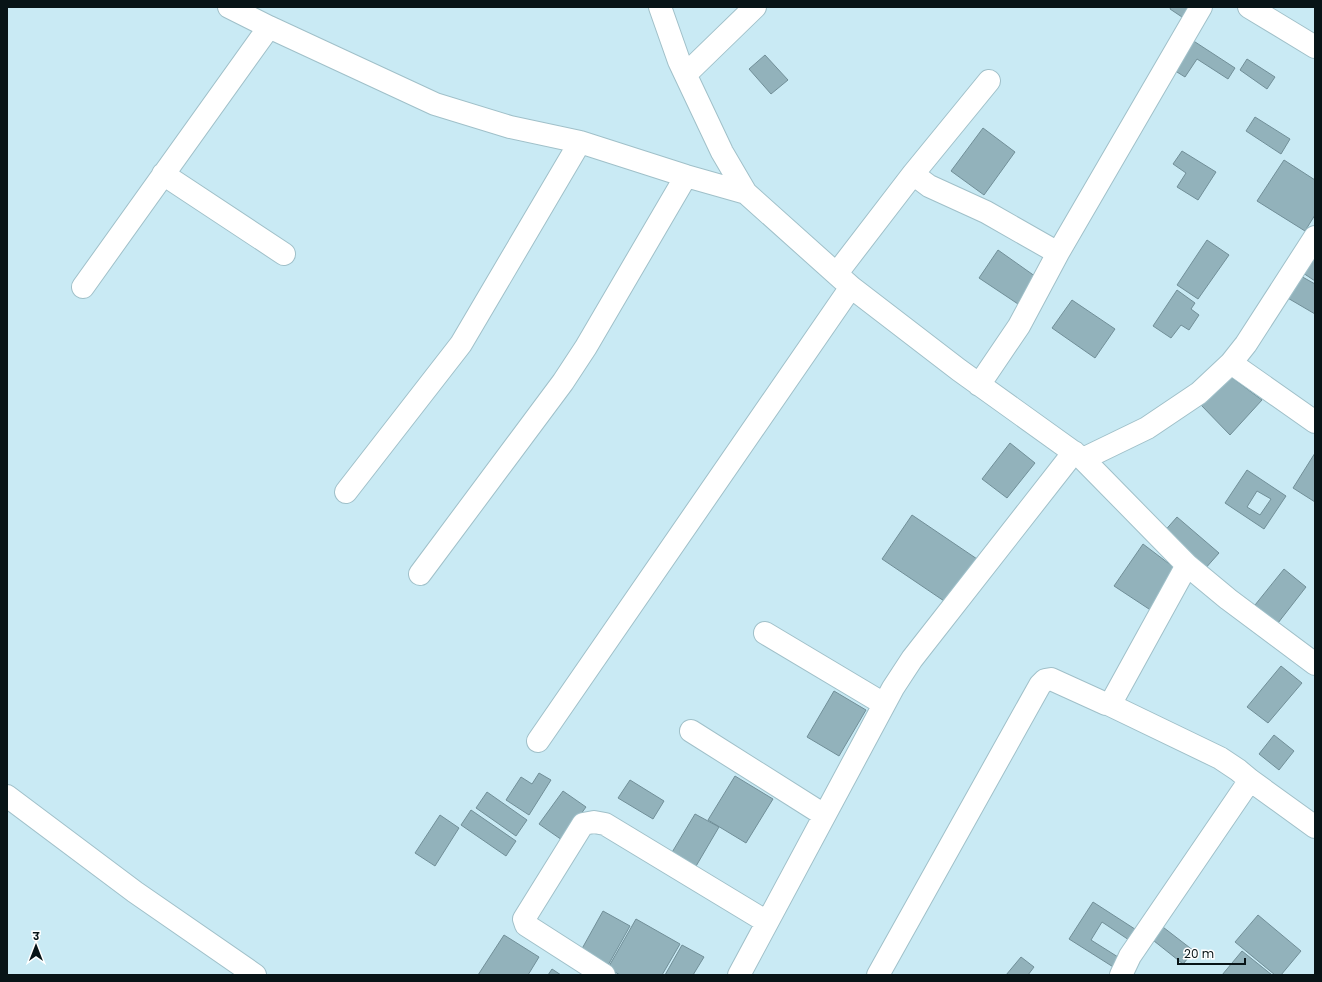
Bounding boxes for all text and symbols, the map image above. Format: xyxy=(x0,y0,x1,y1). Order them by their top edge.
north arrow xyxy=(16,926,56,966)
text: उ xyxy=(32,928,40,944)
scale bar xyxy=(1178,940,1245,966)
text: 20 m xyxy=(1184,945,1214,962)

